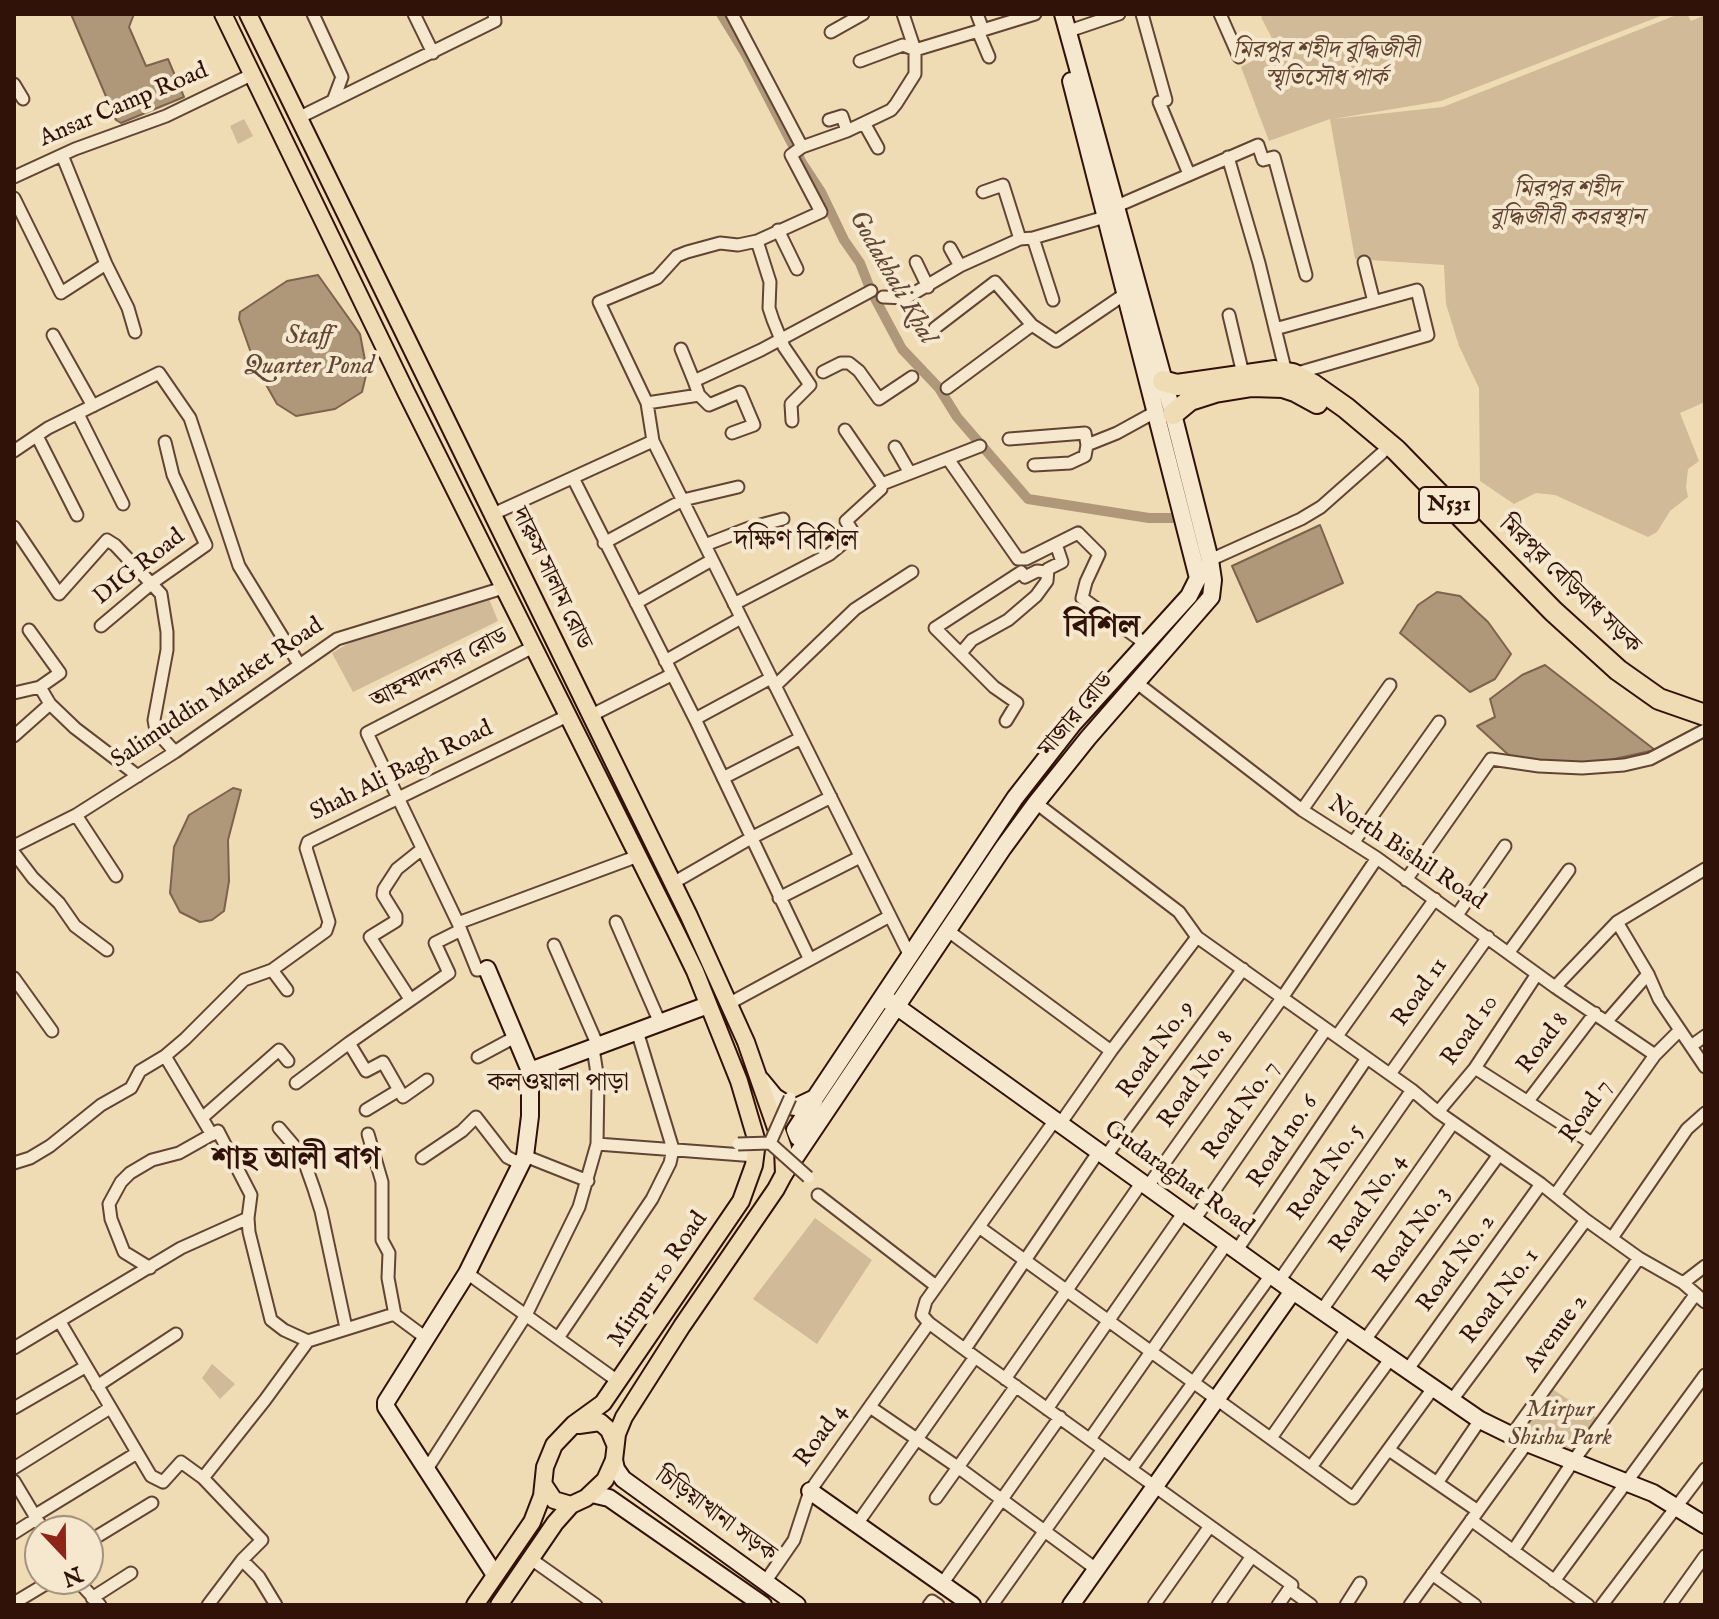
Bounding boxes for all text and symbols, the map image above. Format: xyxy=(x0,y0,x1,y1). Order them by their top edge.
park label: মিরপুর শহীদ বুদ্ধিজীবী স্মৃতিসৌধ পার্ক xyxy=(1233,38,1419,94)
street label: Ansar Camp Road xyxy=(35,57,213,155)
park label: মিরপুর শহীদ বুদ্ধিজীবী কবরস্থান xyxy=(1490,177,1644,233)
water label: Godakhali Khal xyxy=(840,206,942,350)
water label: Staff Quarter Pond xyxy=(244,322,374,384)
road number: N531 xyxy=(1419,487,1479,523)
street label: দারুস সালাম রোড xyxy=(503,503,597,655)
street label: মিরপুর বেড়িবাধ সড়ক xyxy=(1492,511,1646,661)
street label: DIG Road xyxy=(89,524,191,612)
district label: দক্ষিণ বিশিল xyxy=(734,526,858,560)
district label: বিশিল xyxy=(1064,610,1140,648)
street label: Salimuddin Market Road xyxy=(106,612,330,776)
street label: আহম্মদনগর রোড xyxy=(367,623,513,717)
street label: মাজার রোড xyxy=(1034,668,1120,764)
street label: Shah Ali Bagh Road xyxy=(306,715,498,829)
street label: North Bishil Road xyxy=(1322,791,1490,917)
street label: Road 11 xyxy=(1387,953,1455,1033)
street label: Road 10 xyxy=(1436,990,1506,1072)
street label: Road No. 9 xyxy=(1112,996,1202,1104)
street label: Road 8 xyxy=(1512,1008,1576,1080)
street label: Road No. 8 xyxy=(1153,1026,1241,1134)
street label: Road No. 7 xyxy=(1197,1056,1287,1166)
district label: কলওয়ালা পাড়া xyxy=(487,1069,629,1101)
street label: Road 7 xyxy=(1555,1075,1619,1149)
street label: Road no. 6 xyxy=(1243,1090,1325,1194)
street label: Gudaraghat Road xyxy=(1098,1115,1258,1243)
street label: Road No. 5 xyxy=(1283,1119,1371,1227)
district label: শাহ আলী বাগ xyxy=(212,1142,380,1180)
street label: Road No. 4 xyxy=(1324,1149,1414,1259)
street label: Road No. 3 xyxy=(1368,1181,1458,1289)
street label: Mirpur 10 Road xyxy=(603,1207,715,1353)
street label: Road No. 2 xyxy=(1412,1209,1502,1319)
street label: Road No. 1 xyxy=(1456,1244,1546,1350)
street label: Avenue 2 xyxy=(1519,1289,1595,1379)
park label: Mirpur Shishu Park xyxy=(1508,1397,1612,1453)
street label: Road 4 xyxy=(789,1399,855,1473)
street label: চিড়িয়াখানা সড়ক xyxy=(649,1462,781,1570)
north arrow xyxy=(24,1515,104,1595)
text: N xyxy=(58,1559,86,1592)

